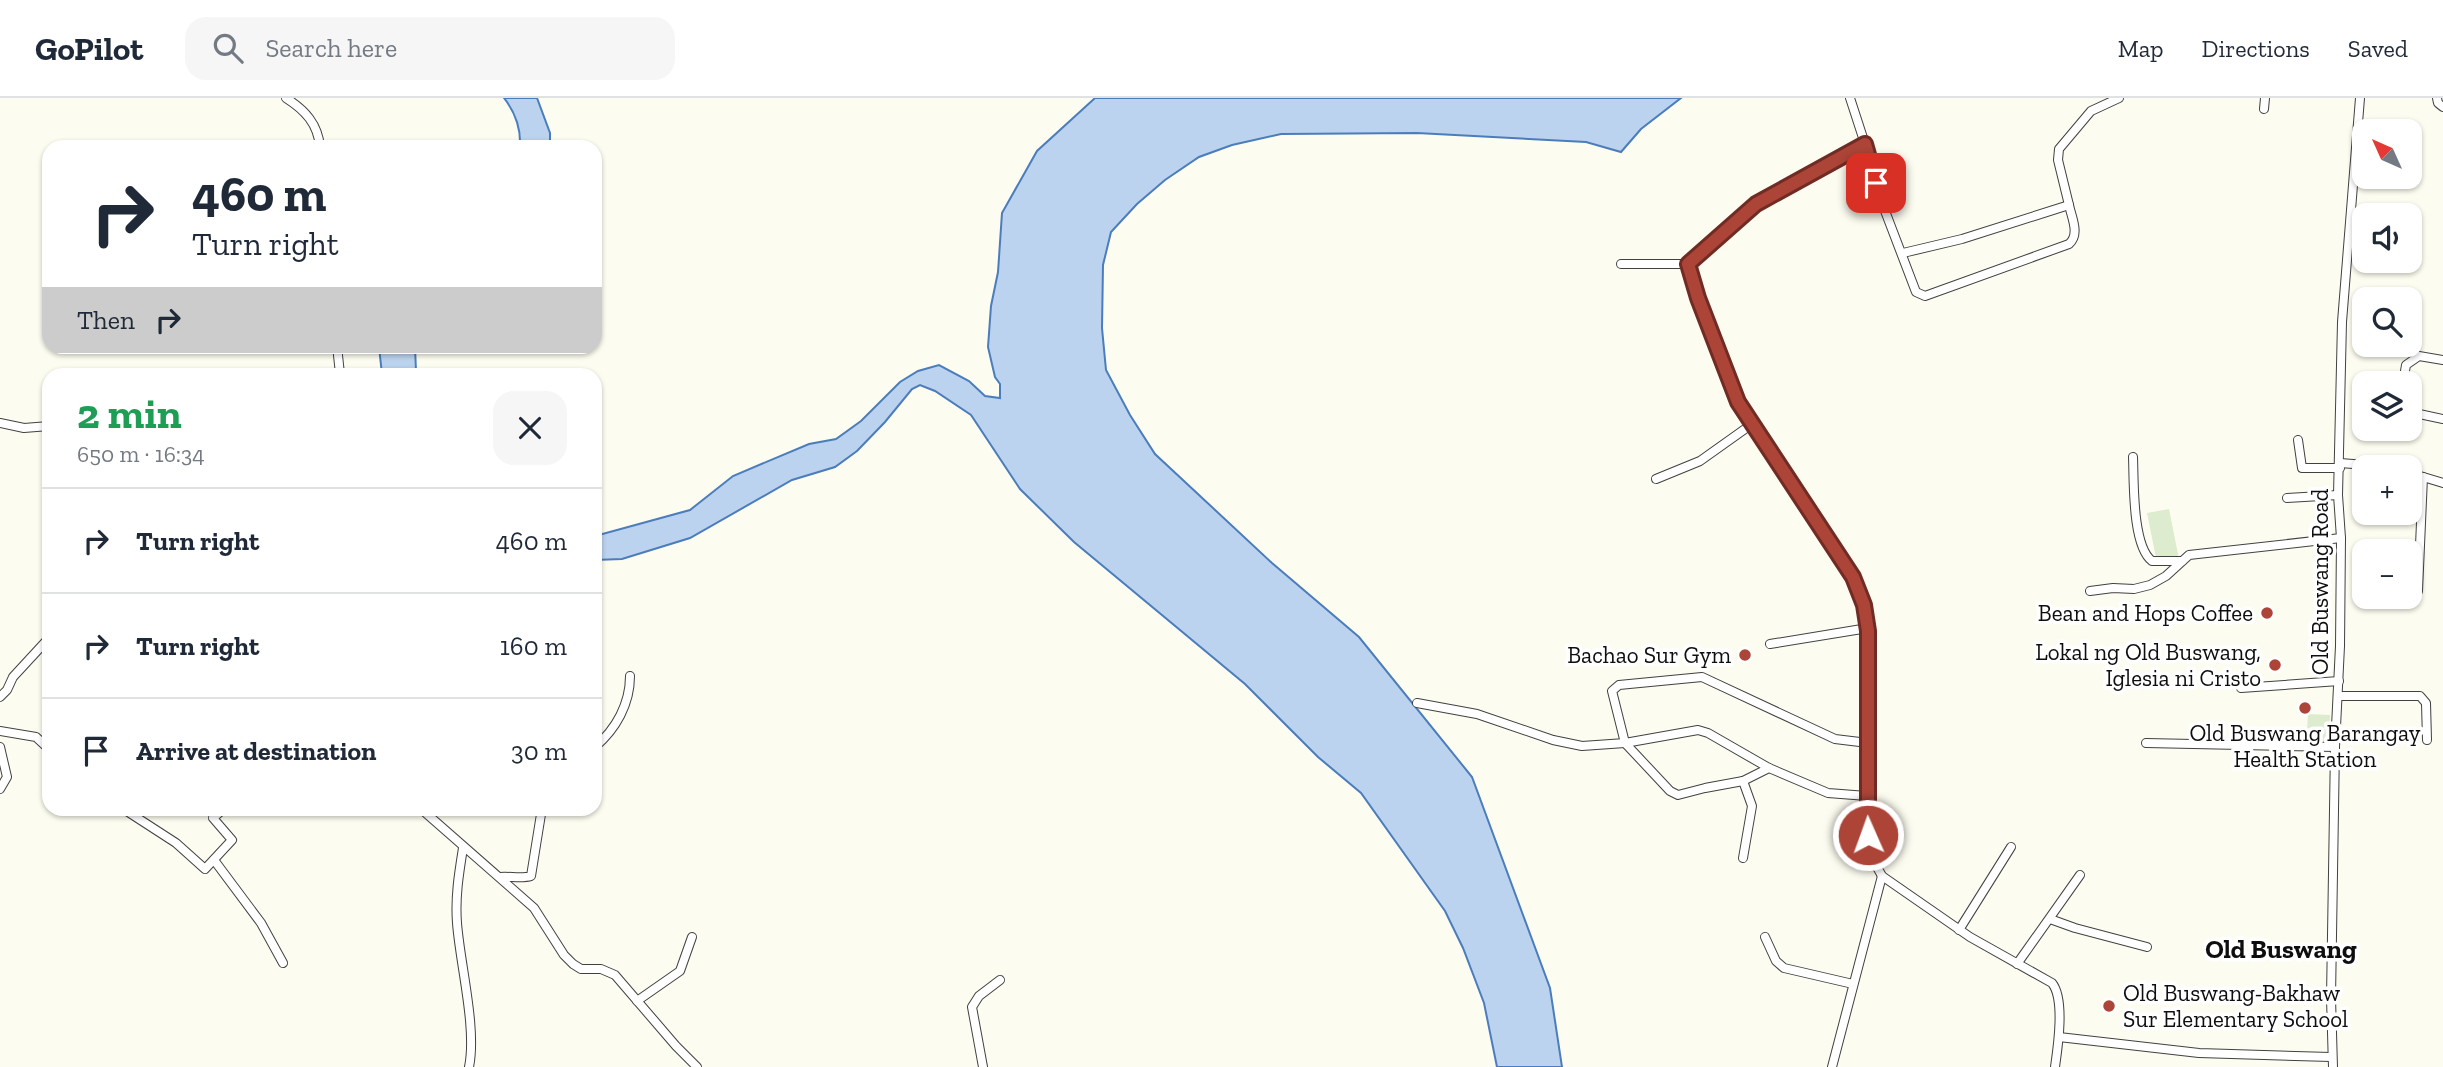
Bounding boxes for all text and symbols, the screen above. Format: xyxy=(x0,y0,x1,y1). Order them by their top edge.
search box xyxy=(185,17,675,80)
text: GoPilot xyxy=(35,29,143,68)
icon: search xyxy=(209,29,247,67)
text: Search here xyxy=(265,32,397,64)
text: Map xyxy=(2118,34,2164,63)
text: Directions xyxy=(2202,34,2310,63)
text: Saved xyxy=(2348,34,2408,63)
north arrow xyxy=(2352,119,2422,189)
map controls xyxy=(2352,119,2422,609)
pin xyxy=(1846,153,1906,213)
icon: arrive xyxy=(1857,164,1895,202)
text: 460 m xyxy=(192,165,327,224)
icon: right xyxy=(77,168,168,259)
button: sound xyxy=(2352,203,2422,273)
text: Turn right xyxy=(192,225,339,263)
button: search xyxy=(2352,287,2422,357)
icon: right xyxy=(149,301,187,339)
text: Then xyxy=(77,304,135,336)
button: layers xyxy=(2352,371,2422,441)
text: 2 min xyxy=(77,388,182,439)
button: close xyxy=(493,391,567,465)
text: 650 m · 16:34 xyxy=(77,440,205,468)
button: + xyxy=(2352,455,2422,525)
street label: Old Buswang Road xyxy=(2306,488,2334,675)
icon: right xyxy=(77,522,115,560)
text: Turn right xyxy=(136,525,259,557)
text: 460 m xyxy=(496,525,567,557)
button: − xyxy=(2352,539,2422,609)
place label: Bean and Hops Coffee xyxy=(2038,599,2253,627)
marker: Bean and Hops Coffee xyxy=(2259,605,2275,621)
icon: right xyxy=(77,627,115,665)
text: Turn right xyxy=(136,630,259,662)
text: 160 m xyxy=(500,630,567,662)
place label: Lokal ng Old Buswang, Iglesia ni Cristo xyxy=(2035,638,2261,692)
place label: Bachao Sur Gym xyxy=(1567,641,1731,669)
marker: Bachao Sur Gym xyxy=(1737,647,1753,663)
marker: Lokal ng Old Buswang, Iglesia ni Cristo xyxy=(2267,657,2283,673)
marker: Old Buswang Barangay Health Station xyxy=(2297,700,2313,716)
place label: Old Buswang Barangay Health Station xyxy=(2190,719,2421,773)
icon: arrive xyxy=(77,732,115,770)
text: Arrive at destination xyxy=(136,735,376,767)
text: 30 m xyxy=(511,735,567,767)
position arrow xyxy=(1831,798,1905,872)
district label: Old Buswang xyxy=(2205,933,2357,965)
place label: Old Buswang-Bakhaw Sur Elementary School xyxy=(2123,979,2348,1033)
marker: Old Buswang-Bakhaw Sur Elementary School xyxy=(2101,998,2117,1014)

